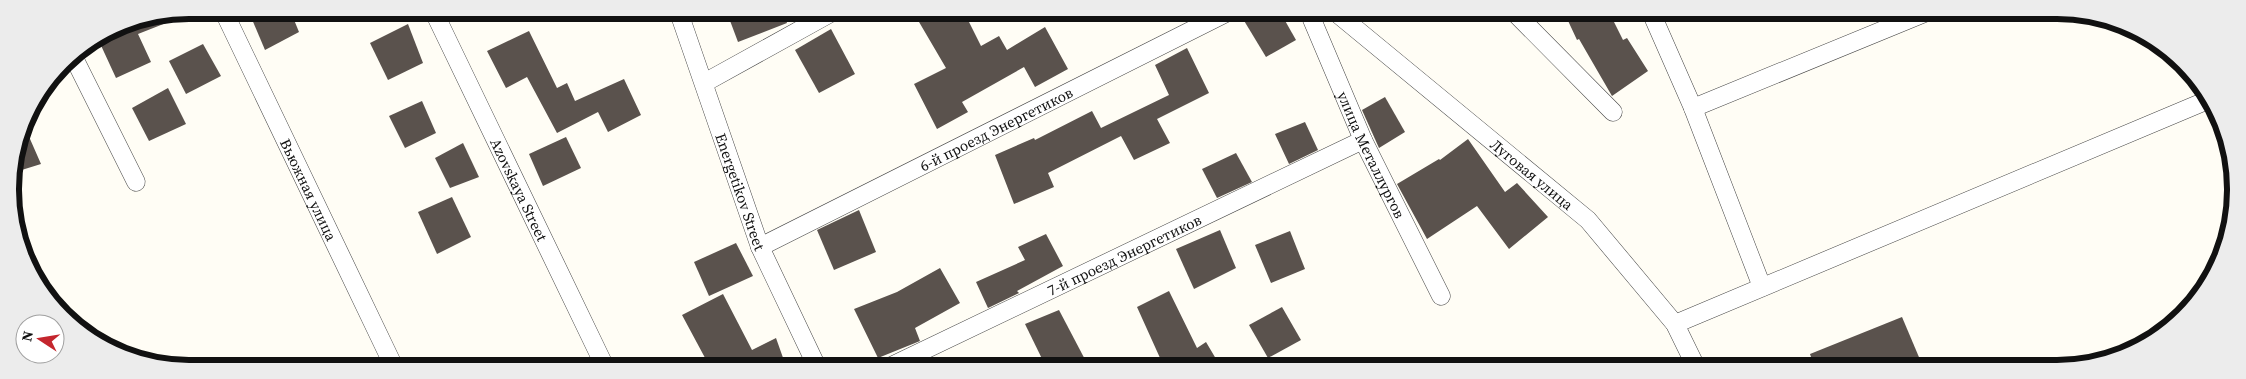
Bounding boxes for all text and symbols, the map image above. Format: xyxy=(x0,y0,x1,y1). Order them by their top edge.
street label: 6-й проезд Энергетиков xyxy=(916,81,1076,176)
street label: улица Металлургов xyxy=(1333,88,1411,222)
street label: Energetikov Street xyxy=(711,130,771,254)
street label: Azovskaya Street xyxy=(486,134,553,244)
street label: Луговая улица xyxy=(1486,134,1578,215)
street label: Вьюжная улица xyxy=(276,135,343,244)
street label: 7-й проезд Энергетиков xyxy=(1043,209,1205,300)
north arrow xyxy=(15,314,65,364)
text: N xyxy=(16,329,38,343)

